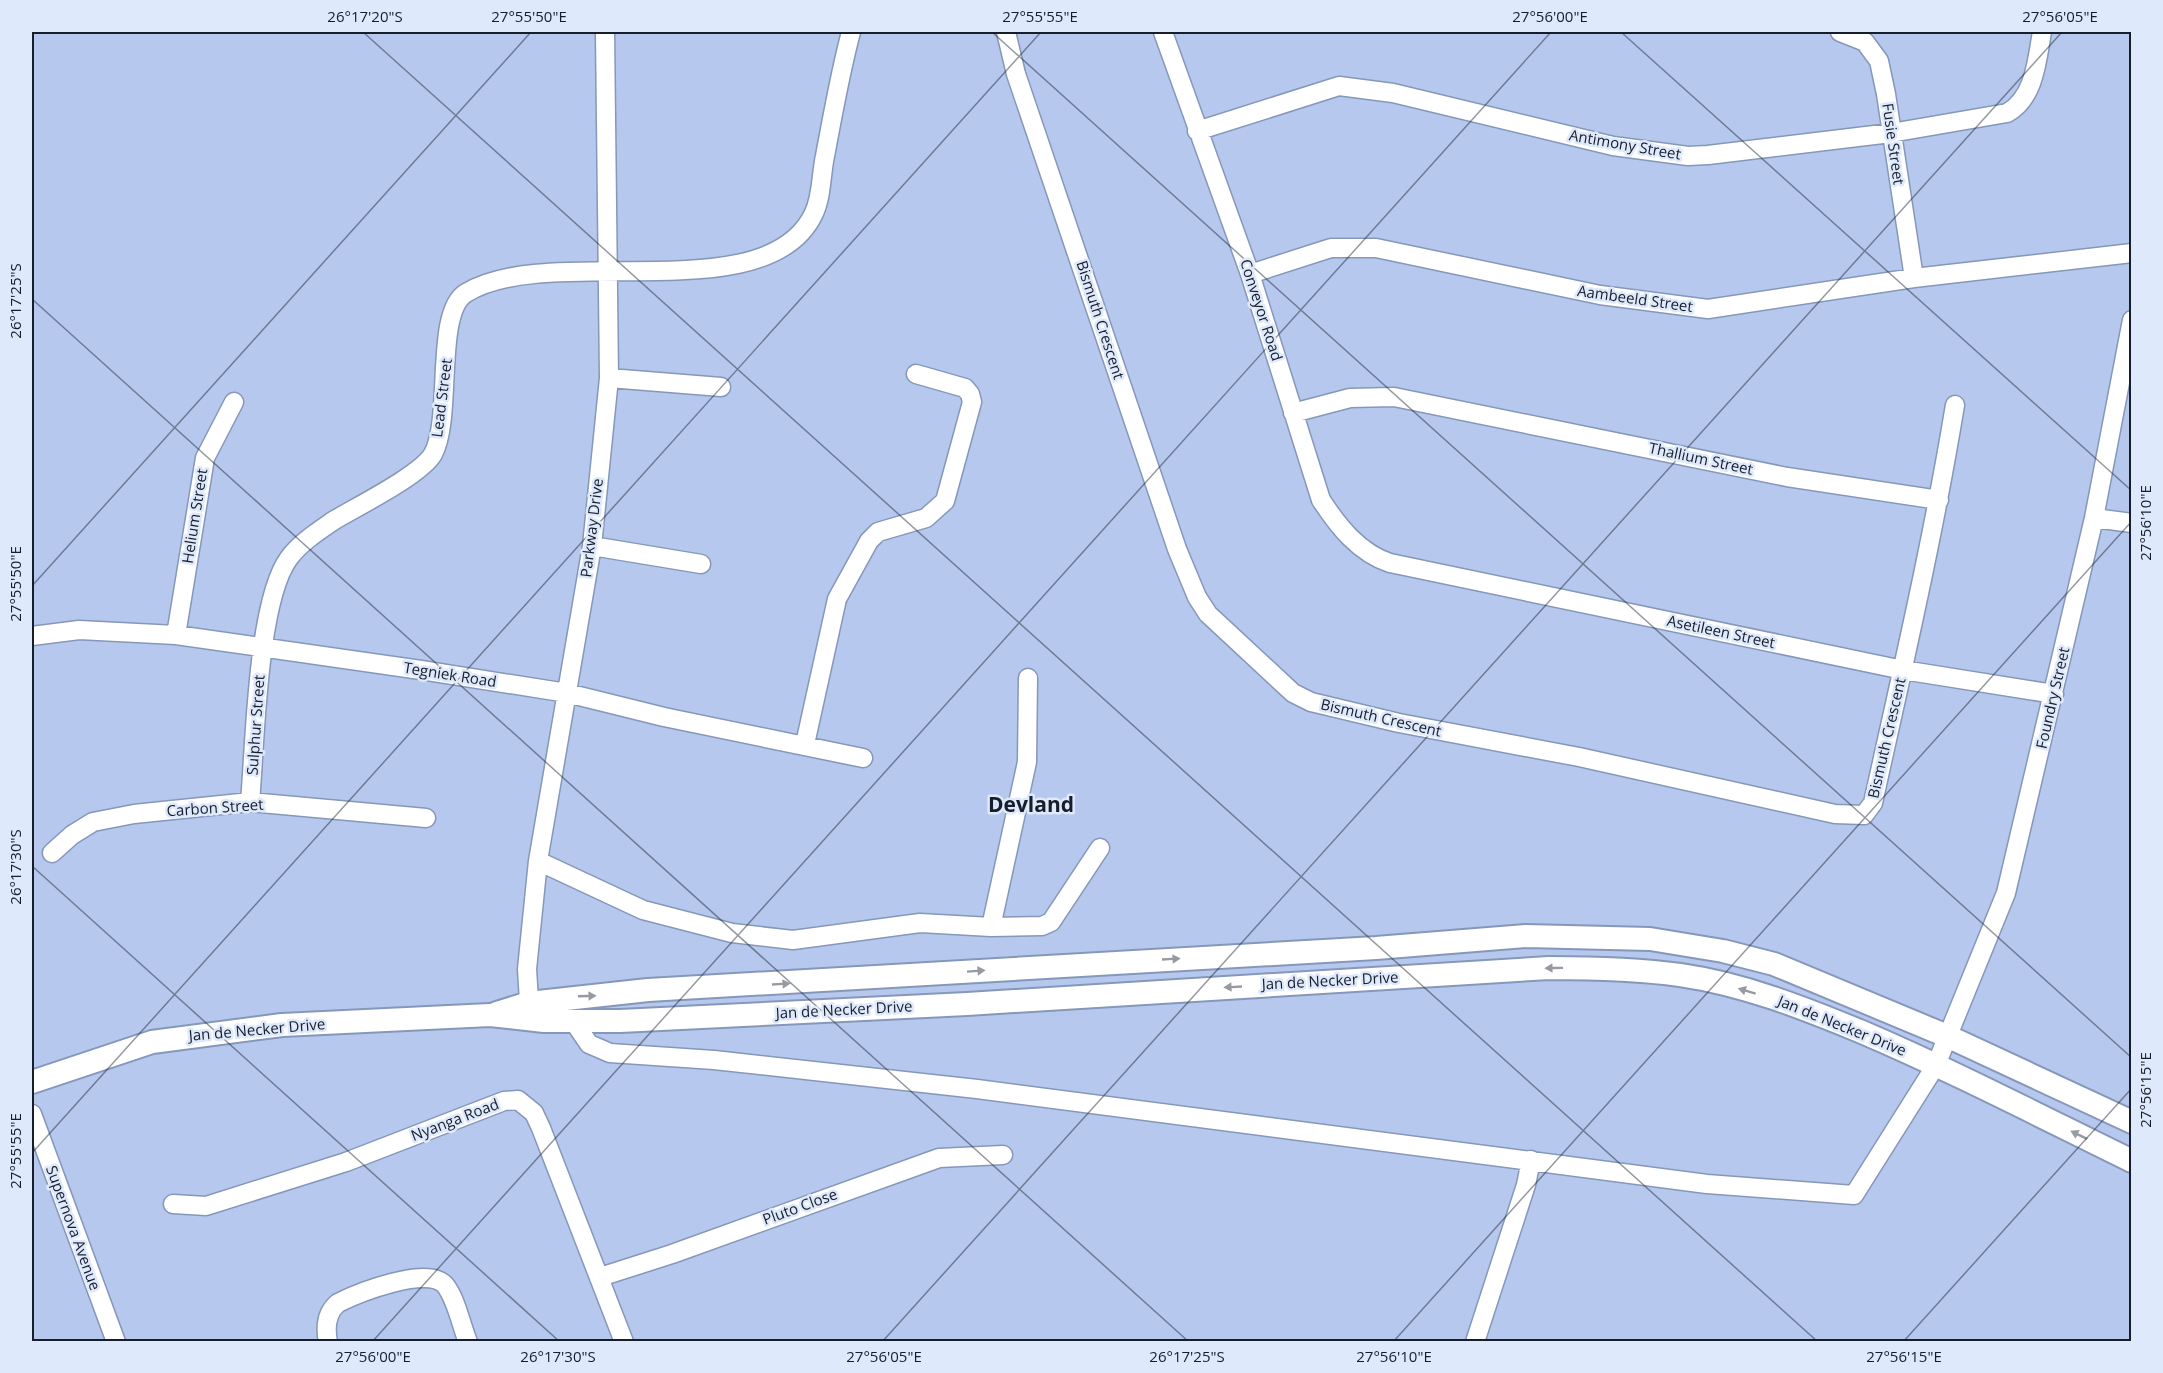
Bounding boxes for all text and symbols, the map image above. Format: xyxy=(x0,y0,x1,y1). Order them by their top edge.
text: 26°17'20"S xyxy=(327,6,403,26)
text: 27°55'50"E xyxy=(491,6,567,26)
text: 27°55'55"E xyxy=(1002,6,1078,26)
text: 27°56'00"E xyxy=(1512,6,1588,26)
text: 27°56'05"E xyxy=(2022,6,2098,26)
street label: Fusie Street xyxy=(1878,102,1910,186)
street label: Antimony Street xyxy=(1568,124,1683,164)
street label: Conveyor Road xyxy=(1236,256,1288,363)
street label: Bismuth Crescent xyxy=(1072,258,1130,381)
text: 26°17'25"S xyxy=(5,263,25,339)
street label: Aambeeld Street xyxy=(1576,280,1694,316)
street label: Lead Street xyxy=(426,357,456,439)
street label: Thallium Street xyxy=(1647,437,1755,479)
street label: Helium Street xyxy=(177,467,211,565)
street label: Parkway Drive xyxy=(575,477,607,578)
text: 27°56'10"E xyxy=(2135,485,2155,561)
text: 27°55'50"E xyxy=(5,546,25,622)
street label: Asetileen Street xyxy=(1665,610,1777,652)
street label: Foundry Street xyxy=(2031,645,2073,751)
street label: Tegniek Road xyxy=(402,657,498,691)
street label: Sulphur Street xyxy=(242,674,268,776)
street label: Bismuth Crescent xyxy=(1862,675,1910,800)
street label: Bismuth Crescent xyxy=(1319,693,1444,741)
district label: Devland xyxy=(988,790,1074,818)
street label: Carbon Street xyxy=(166,794,264,820)
text: 26°17'30"S xyxy=(5,829,25,905)
one-way arrow xyxy=(1161,954,1180,964)
one-way arrow xyxy=(1544,963,1563,973)
street label: Jan de Necker Drive xyxy=(1259,966,1399,994)
one-way arrow xyxy=(967,967,986,976)
one-way arrow xyxy=(772,979,791,988)
one-way arrow xyxy=(1224,982,1243,991)
one-way arrow xyxy=(1737,986,1755,995)
street label: Jan de Necker Drive xyxy=(1773,989,1910,1060)
one-way arrow xyxy=(577,991,596,1001)
street label: Jan de Necker Drive xyxy=(773,995,913,1023)
street label: Jan de Necker Drive xyxy=(186,1013,326,1045)
text: 27°56'15"E xyxy=(2135,1052,2155,1128)
street label: Nyanga Road xyxy=(408,1093,501,1145)
text: 27°55'55"E xyxy=(5,1113,25,1189)
one-way arrow xyxy=(2070,1130,2087,1140)
street label: Supernova Avenue xyxy=(42,1163,106,1293)
street label: Pluto Close xyxy=(760,1183,840,1229)
text: 27°56'00"E xyxy=(335,1346,411,1366)
text: 26°17'30"S xyxy=(520,1346,596,1366)
text: 27°56'05"E xyxy=(846,1346,922,1366)
text: 26°17'25"S xyxy=(1149,1346,1225,1366)
text: 27°56'10"E xyxy=(1356,1346,1432,1366)
text: 27°56'15"E xyxy=(1866,1346,1942,1366)

